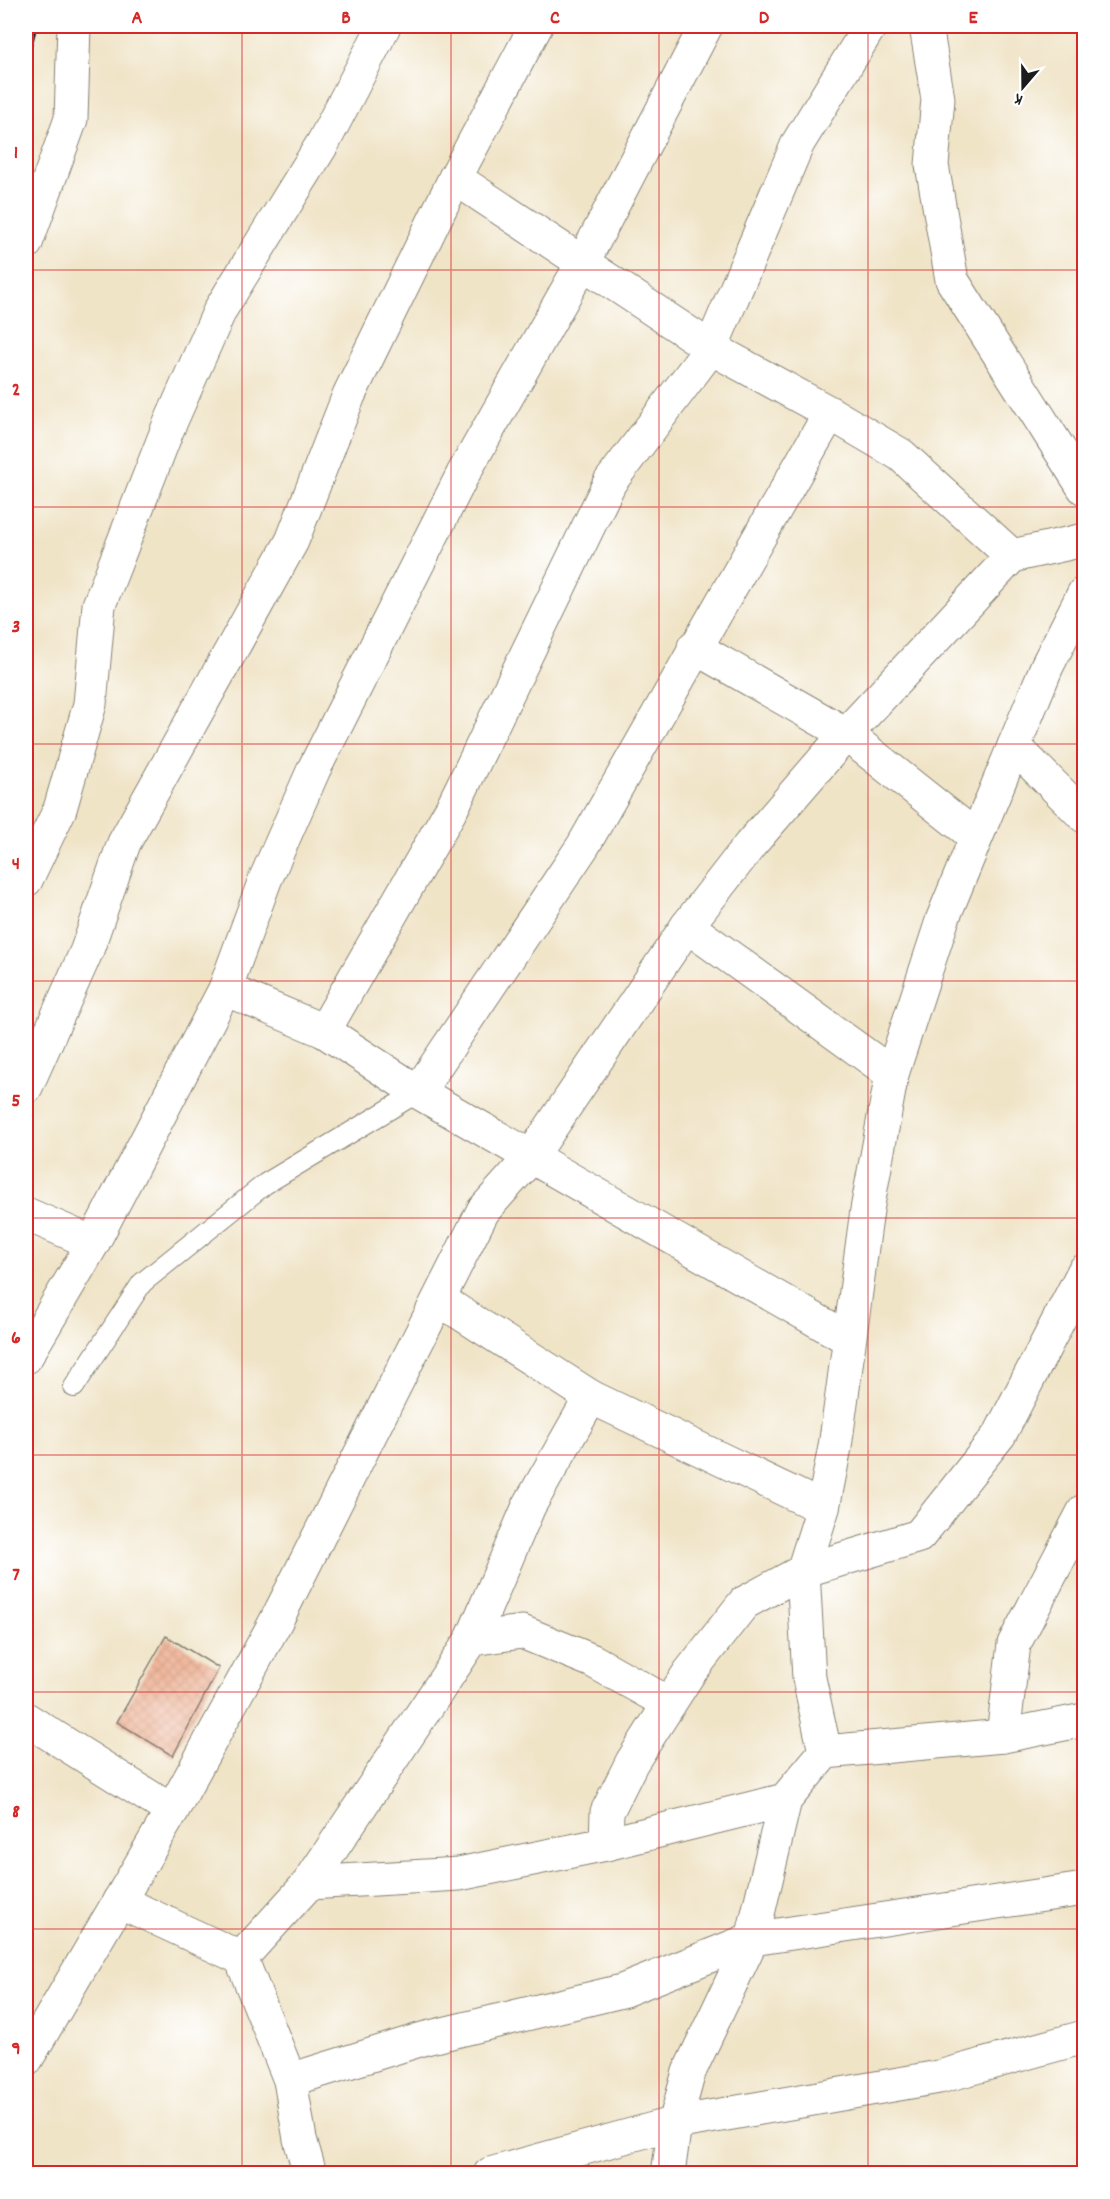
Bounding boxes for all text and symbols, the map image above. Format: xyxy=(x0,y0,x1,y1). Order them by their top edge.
text: A xyxy=(132,5,143,33)
text: B xyxy=(341,5,351,33)
text: C xyxy=(550,5,560,33)
text: D xyxy=(759,5,770,33)
text: E xyxy=(968,5,978,33)
north arrow xyxy=(993,57,1053,117)
text: K xyxy=(1011,86,1026,111)
text: 1 xyxy=(14,140,18,168)
text: 2 xyxy=(12,377,20,405)
text: 3 xyxy=(12,614,20,642)
text: 4 xyxy=(12,851,20,879)
text: 5 xyxy=(11,1088,21,1116)
text: 6 xyxy=(11,1325,21,1353)
text: 7 xyxy=(12,1562,20,1590)
text: 8 xyxy=(12,1799,20,1827)
text: 9 xyxy=(11,2036,21,2064)

